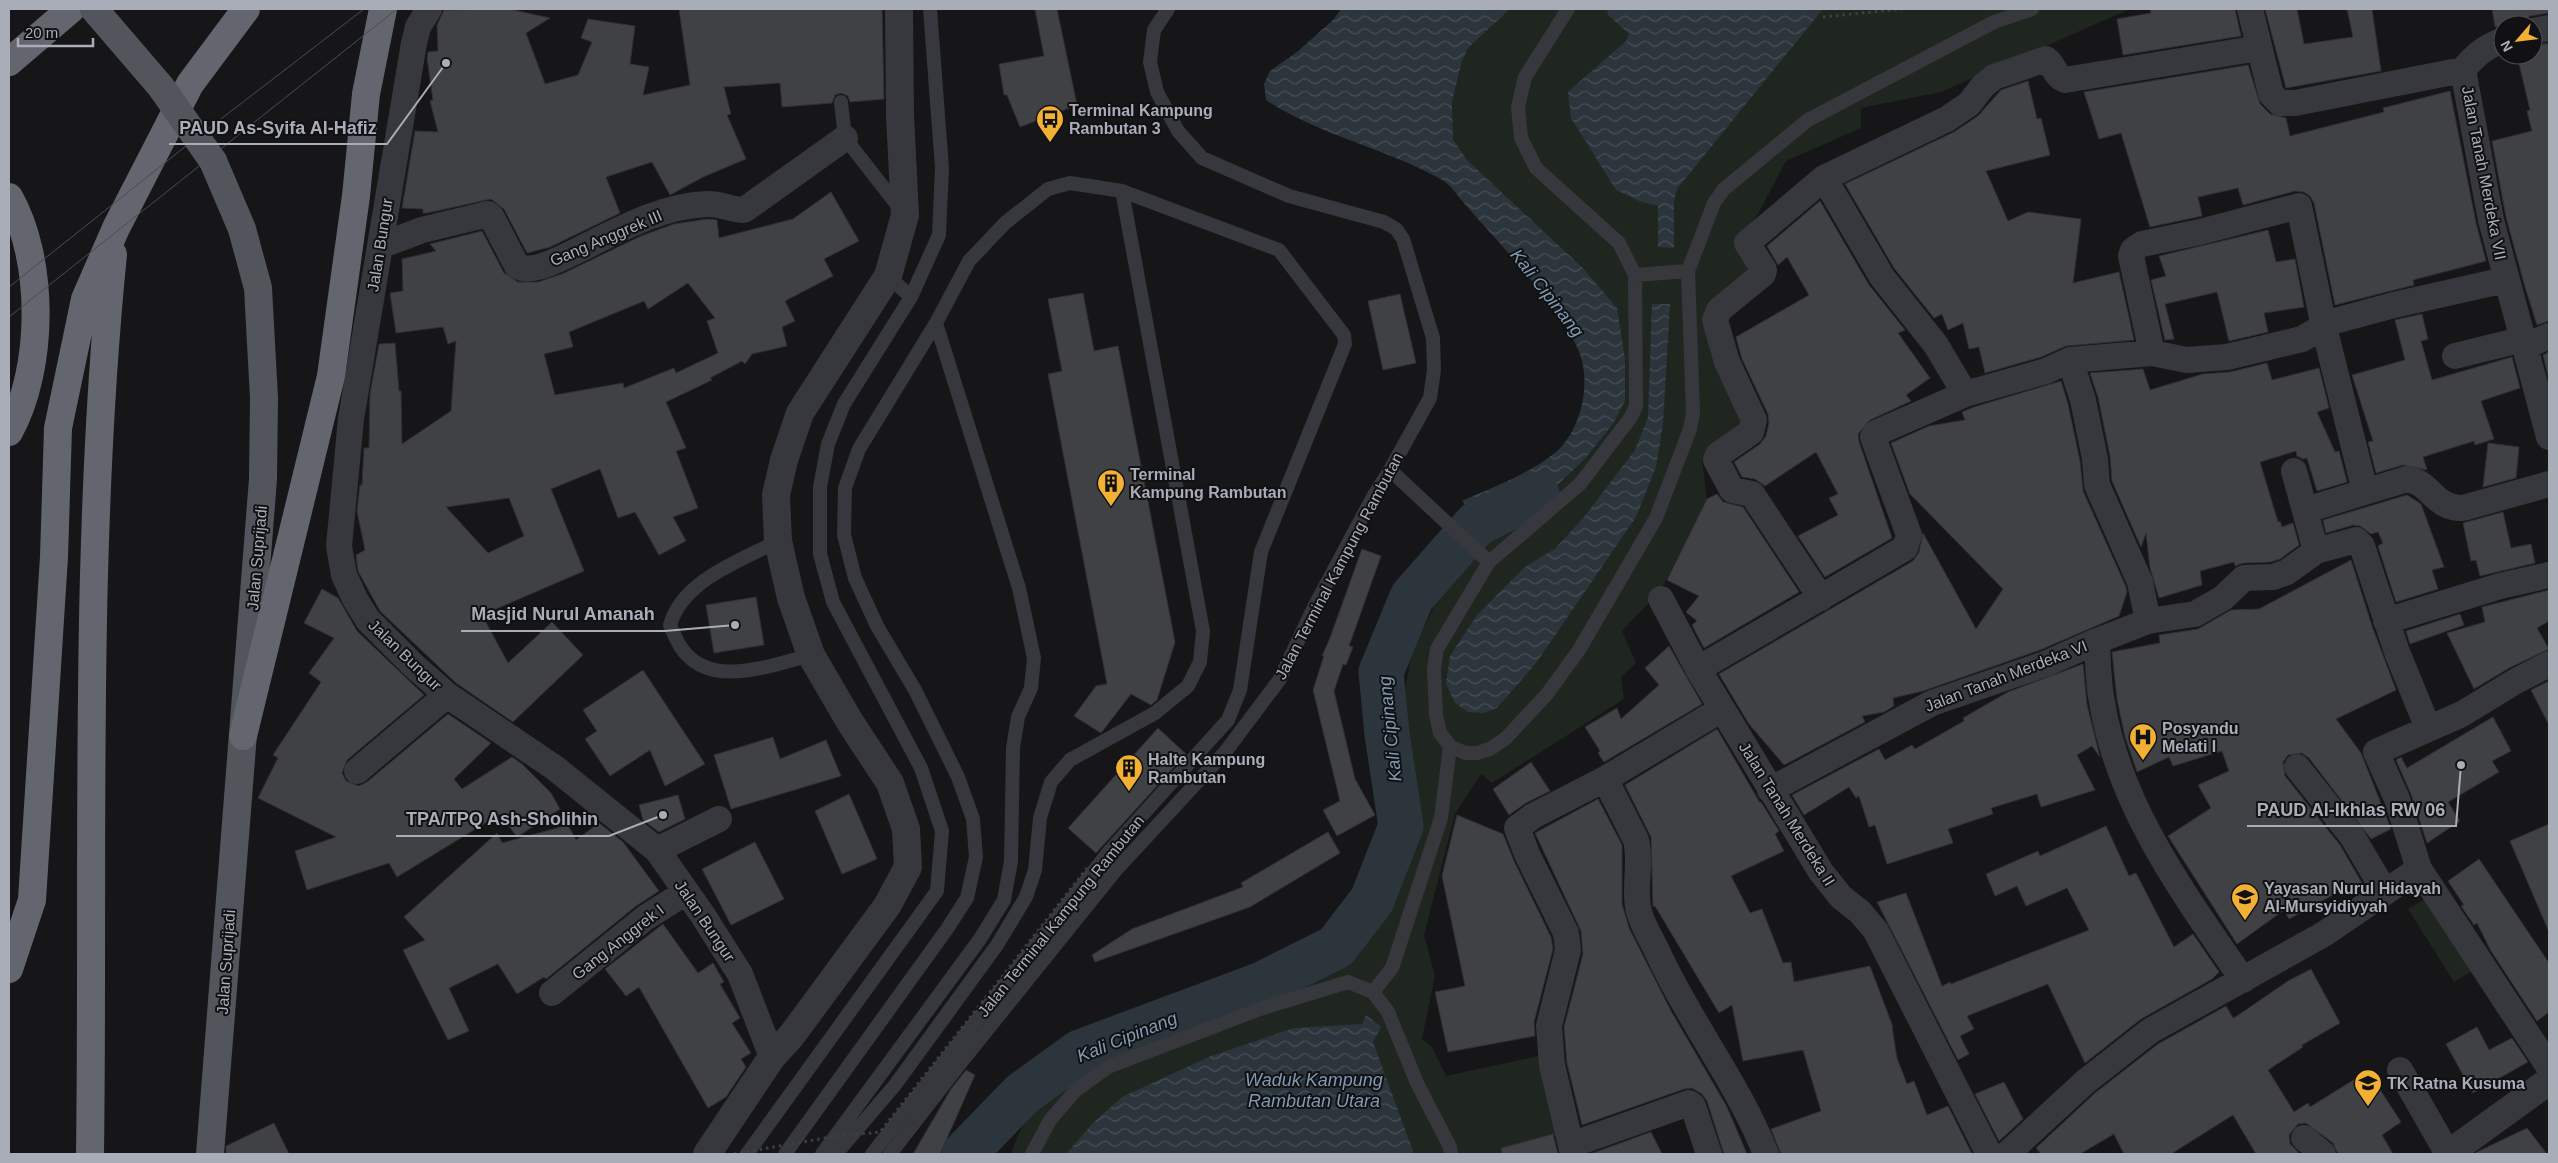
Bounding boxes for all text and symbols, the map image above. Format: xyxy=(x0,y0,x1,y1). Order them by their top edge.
scale bar xyxy=(18,15,92,47)
north arrow xyxy=(2493,15,2543,65)
text: 20 m xyxy=(25,24,58,41)
text: N xyxy=(2497,38,2516,54)
street label: Jalan Tanah Merdeka VII xyxy=(2459,85,2509,261)
place label: Terminal Kampung Rambutan 3 xyxy=(1069,102,1213,137)
bus stop icon: Terminal Kampung Rambutan 3 xyxy=(1035,104,1065,143)
callout: PAUD As-Syifa Al-Hafiz xyxy=(169,111,387,144)
text: PAUD As-Syifa Al-Hafiz xyxy=(179,118,377,138)
street label: Jalan Bungur xyxy=(364,196,396,293)
street label: Gang Anggrek III xyxy=(547,207,665,269)
water label: Kali Cipinang xyxy=(1506,245,1588,341)
street label: Jalan Terminal Kampung Rambutan xyxy=(1272,450,1406,682)
place label: Terminal Kampung Rambutan xyxy=(1130,466,1286,501)
building icon: Terminal Kampung Rambutan xyxy=(1096,468,1126,507)
street label: Jalan Suprijadi xyxy=(244,505,270,611)
callout: Masjid Nurul Amanah xyxy=(461,598,665,631)
text: Masjid Nurul Amanah xyxy=(471,604,655,624)
street label: Jalan Bungur xyxy=(365,616,445,694)
street label: Jalan Tanah Merdeka VI xyxy=(1923,637,2089,715)
water label: Kali Cipinang xyxy=(1375,675,1405,783)
place label: Posyandu Melati I xyxy=(2162,720,2238,755)
hospital icon: Posyandu Melati I xyxy=(2128,722,2158,761)
street label: Jalan Tanah Merdeka II xyxy=(1736,739,1838,889)
place label: Halte Kampung Rambutan xyxy=(1148,751,1265,786)
building icon: Halte Kampung Rambutan xyxy=(1114,753,1144,792)
callout: PAUD Al-Ikhlas RW 06 xyxy=(2247,793,2456,826)
text: PAUD Al-Ikhlas RW 06 xyxy=(2257,800,2445,820)
callout: TPA/TPQ Ash-Sholihin xyxy=(396,803,609,836)
text: TPA/TPQ Ash-Sholihin xyxy=(406,809,598,829)
street label: Jalan Terminal Kampung Rambutan xyxy=(974,812,1148,1020)
street label: Jalan Bungur xyxy=(672,877,739,965)
place label: Yayasan Nurul Hidayah Al-Mursyidiyyah xyxy=(2264,880,2441,915)
school or university icon: Yayasan Nurul Hidayah Al-Mursyidiyyah xyxy=(2230,882,2260,921)
street label: Gang Anggrek I xyxy=(569,901,667,983)
street label: Jalan Suprijadi xyxy=(214,909,238,1015)
water label: Kali Cipinang xyxy=(1074,1008,1180,1066)
school or university icon: TK Ratna Kusuma xyxy=(2353,1068,2383,1107)
water label: Waduk Kampung Rambutan Utara xyxy=(1245,1070,1383,1111)
place label: TK Ratna Kusuma xyxy=(2387,1075,2525,1092)

